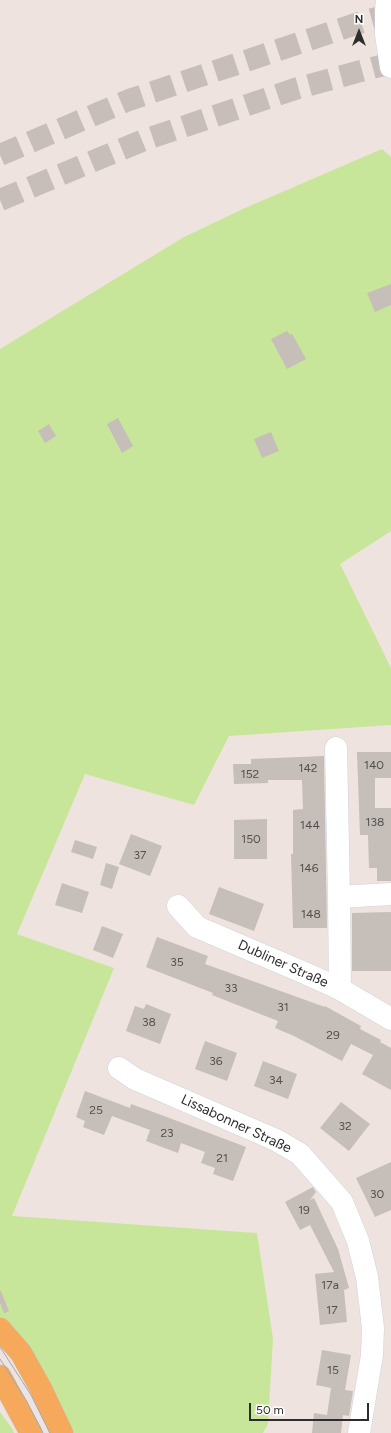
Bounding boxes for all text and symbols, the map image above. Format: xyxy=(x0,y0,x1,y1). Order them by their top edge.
north arrow xyxy=(339,12,379,52)
text: N xyxy=(355,13,363,26)
house number: 140 xyxy=(364,758,384,772)
house number: 142 xyxy=(298,761,318,775)
house number: 152 xyxy=(241,767,259,781)
house number: 138 xyxy=(366,815,384,829)
house number: 144 xyxy=(300,818,320,832)
house number: 150 xyxy=(241,832,261,846)
house number: 37 xyxy=(134,848,146,862)
house number: 146 xyxy=(299,861,319,875)
house number: 148 xyxy=(301,907,321,921)
street label: Dubliner Straße xyxy=(235,937,331,991)
house number: 35 xyxy=(170,955,184,969)
house number: 33 xyxy=(224,981,238,995)
house number: 31 xyxy=(277,1000,289,1014)
house number: 38 xyxy=(142,1015,156,1029)
house number: 29 xyxy=(326,1028,340,1042)
house number: 36 xyxy=(209,1054,223,1068)
house number: 34 xyxy=(269,1073,283,1087)
street label: Lissabonner Straße xyxy=(178,1091,294,1157)
house number: 25 xyxy=(89,1103,103,1117)
house number: 32 xyxy=(338,1119,352,1133)
house number: 23 xyxy=(160,1126,174,1140)
house number: 21 xyxy=(216,1151,228,1165)
house number: 30 xyxy=(370,1187,384,1201)
house number: 19 xyxy=(298,1203,310,1217)
house number: 17a xyxy=(321,1278,339,1292)
house number: 17 xyxy=(326,1303,338,1317)
house number: 15 xyxy=(327,1363,339,1377)
scale bar xyxy=(251,1395,371,1421)
text: 50 m xyxy=(256,1403,284,1417)

